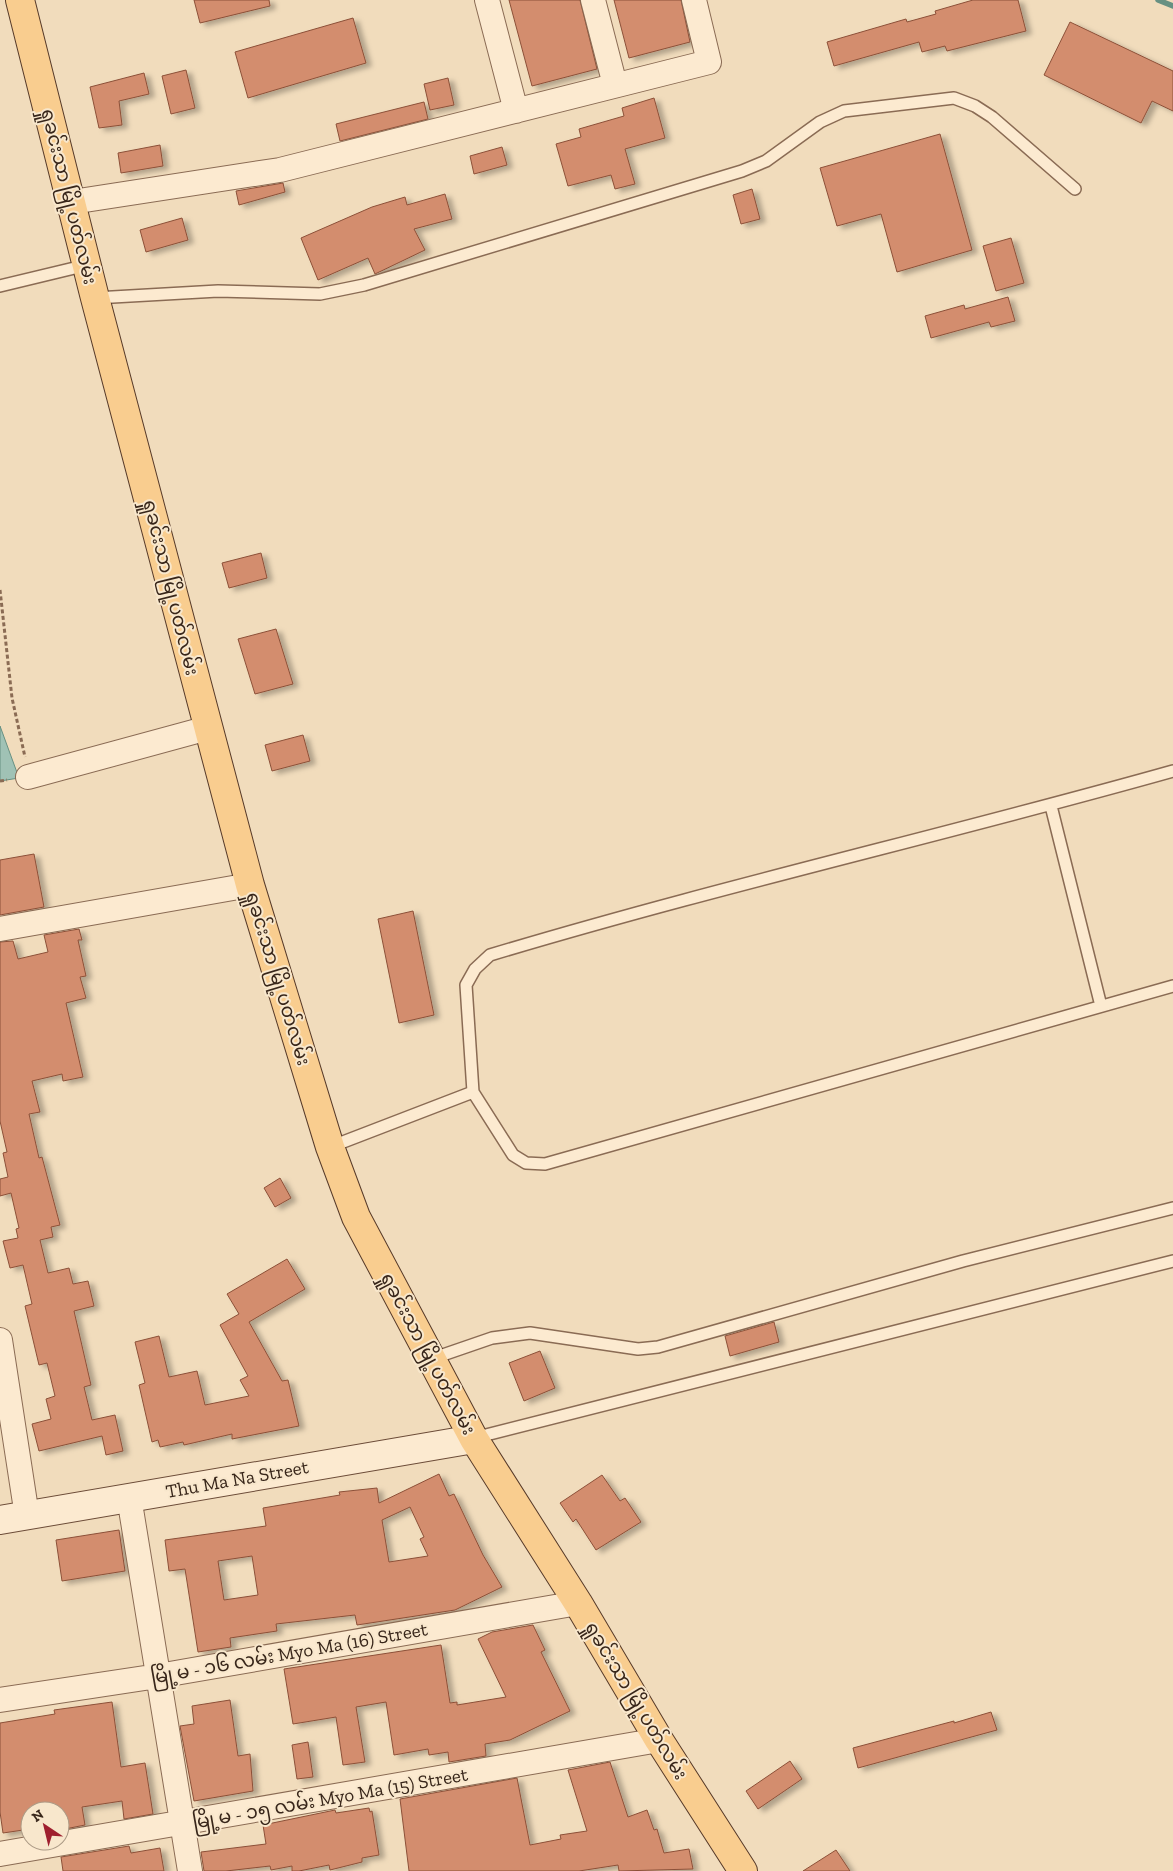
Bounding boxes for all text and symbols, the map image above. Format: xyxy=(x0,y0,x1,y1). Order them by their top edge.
street label: ရှုခင်းသာ မြို့ပတ်လမ်း xyxy=(32,104,105,288)
street label: ရှုခင်းသာ မြို့ပတ်လမ်း xyxy=(134,495,207,679)
street label: ရှုခင်းသာ မြို့ပတ်လမ်း xyxy=(237,887,318,1069)
street label: ရှုခင်းသာ မြို့ပတ်လမ်း xyxy=(372,1266,483,1440)
street label: Thu Ma Na Street xyxy=(164,1455,310,1503)
street label: မြို့မ - ၁၆ လမ်း Myo Ma (16) Street xyxy=(148,1614,430,1693)
street label: ရှုခင်းသာ မြို့ပတ်လမ်း xyxy=(576,1615,695,1786)
street label: မြို့မ - ၁၅ လမ်း Myo Ma (15) Street xyxy=(190,1759,470,1838)
north arrow xyxy=(20,1801,70,1851)
text: N xyxy=(29,1806,47,1826)

